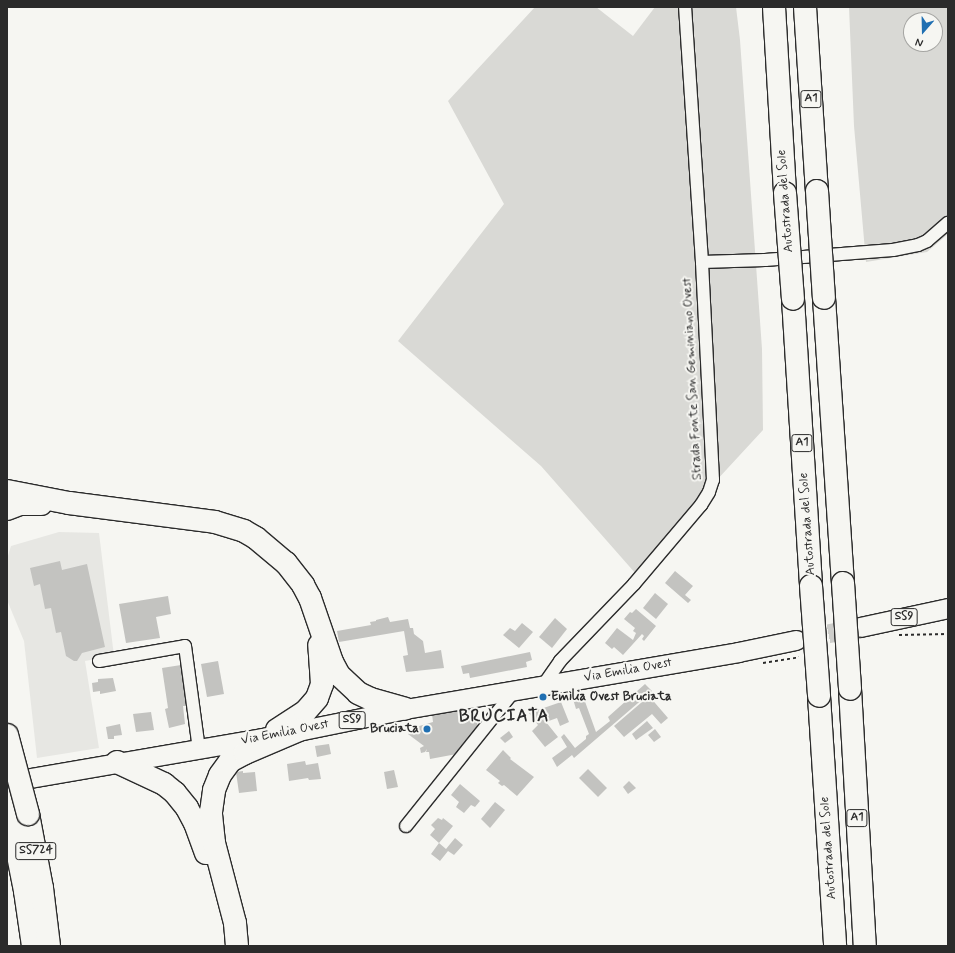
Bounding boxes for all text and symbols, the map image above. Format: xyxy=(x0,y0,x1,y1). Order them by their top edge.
north arrow xyxy=(903,12,943,52)
text: N xyxy=(913,35,925,50)
road number: A1 xyxy=(800,89,822,109)
street label: Autostrada del Sole xyxy=(775,149,797,253)
street label: Strada Fonte San Geminiano Ovest xyxy=(680,281,706,477)
road number: A1 xyxy=(791,433,813,453)
street label: Autostrada del Sole xyxy=(797,472,819,576)
road number: SS9 xyxy=(890,607,918,627)
street label: Via Emilia Ovest xyxy=(583,656,673,686)
place label: Emilia Ovest Bruciata xyxy=(551,689,672,705)
marker: Emilia Ovest Bruciata xyxy=(538,692,548,702)
district label: BRUCIATA xyxy=(459,707,549,727)
road number: SS9 xyxy=(338,710,366,730)
street label: Via Emilia Ovest xyxy=(240,717,330,749)
place label: Bruciata xyxy=(370,721,419,737)
marker: Bruciata xyxy=(422,724,432,734)
street label: Autostrada del Sole xyxy=(818,796,840,900)
road number: A1 xyxy=(846,808,868,828)
road number: SS724 xyxy=(15,841,57,861)

